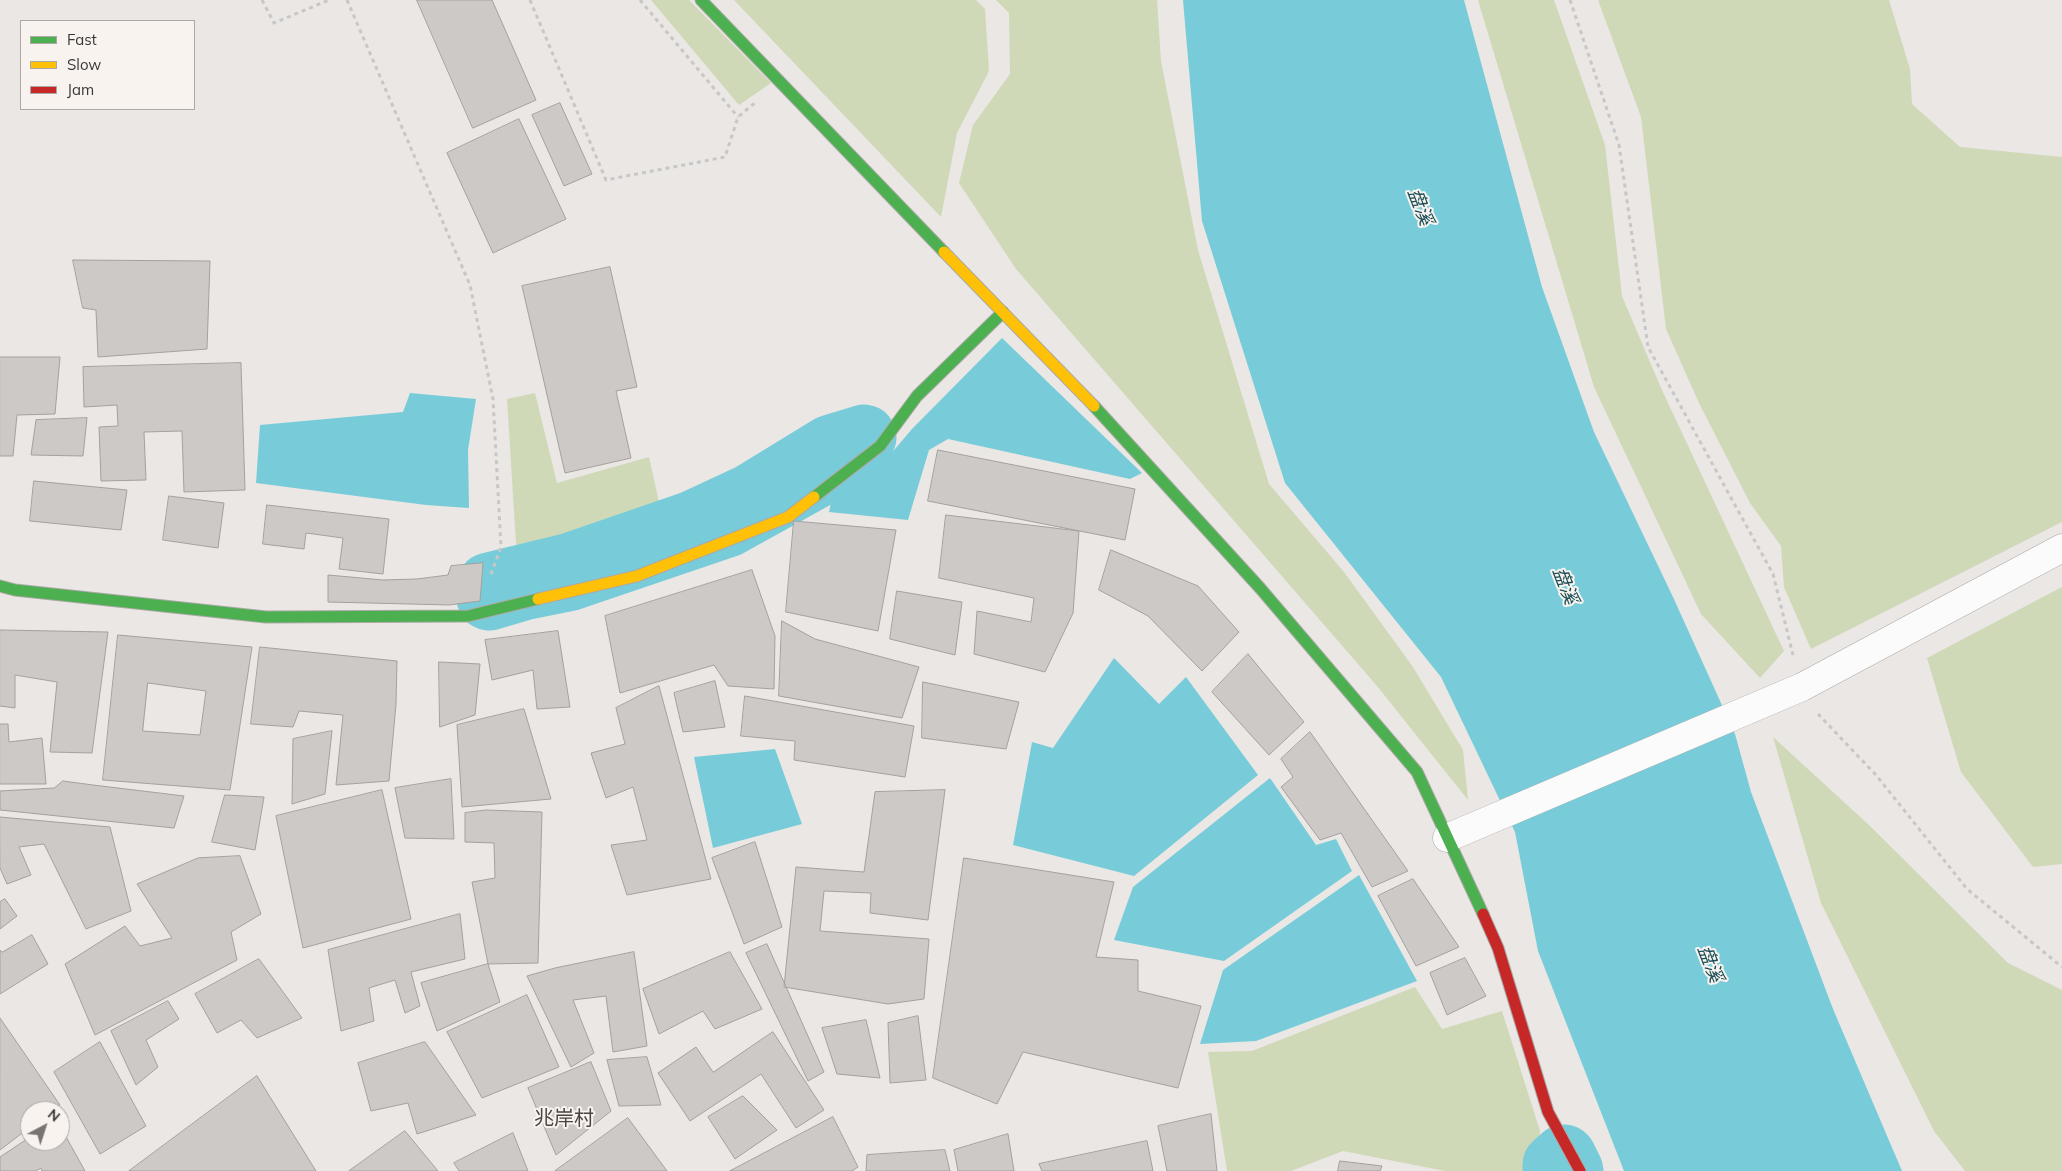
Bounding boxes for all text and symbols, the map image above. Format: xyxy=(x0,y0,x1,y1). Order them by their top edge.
legend xyxy=(20,20,195,110)
text: Fast xyxy=(67,30,97,49)
text: Slow xyxy=(67,55,101,74)
text: Jam xyxy=(67,80,94,99)
water label: 盘溪 xyxy=(1403,185,1437,229)
water label: 盘溪 xyxy=(1548,564,1582,608)
water label: 盘溪 xyxy=(1693,942,1727,986)
north arrow xyxy=(20,1101,70,1151)
text: N xyxy=(44,1105,64,1126)
district label: 兆岸村 xyxy=(534,1107,594,1131)

